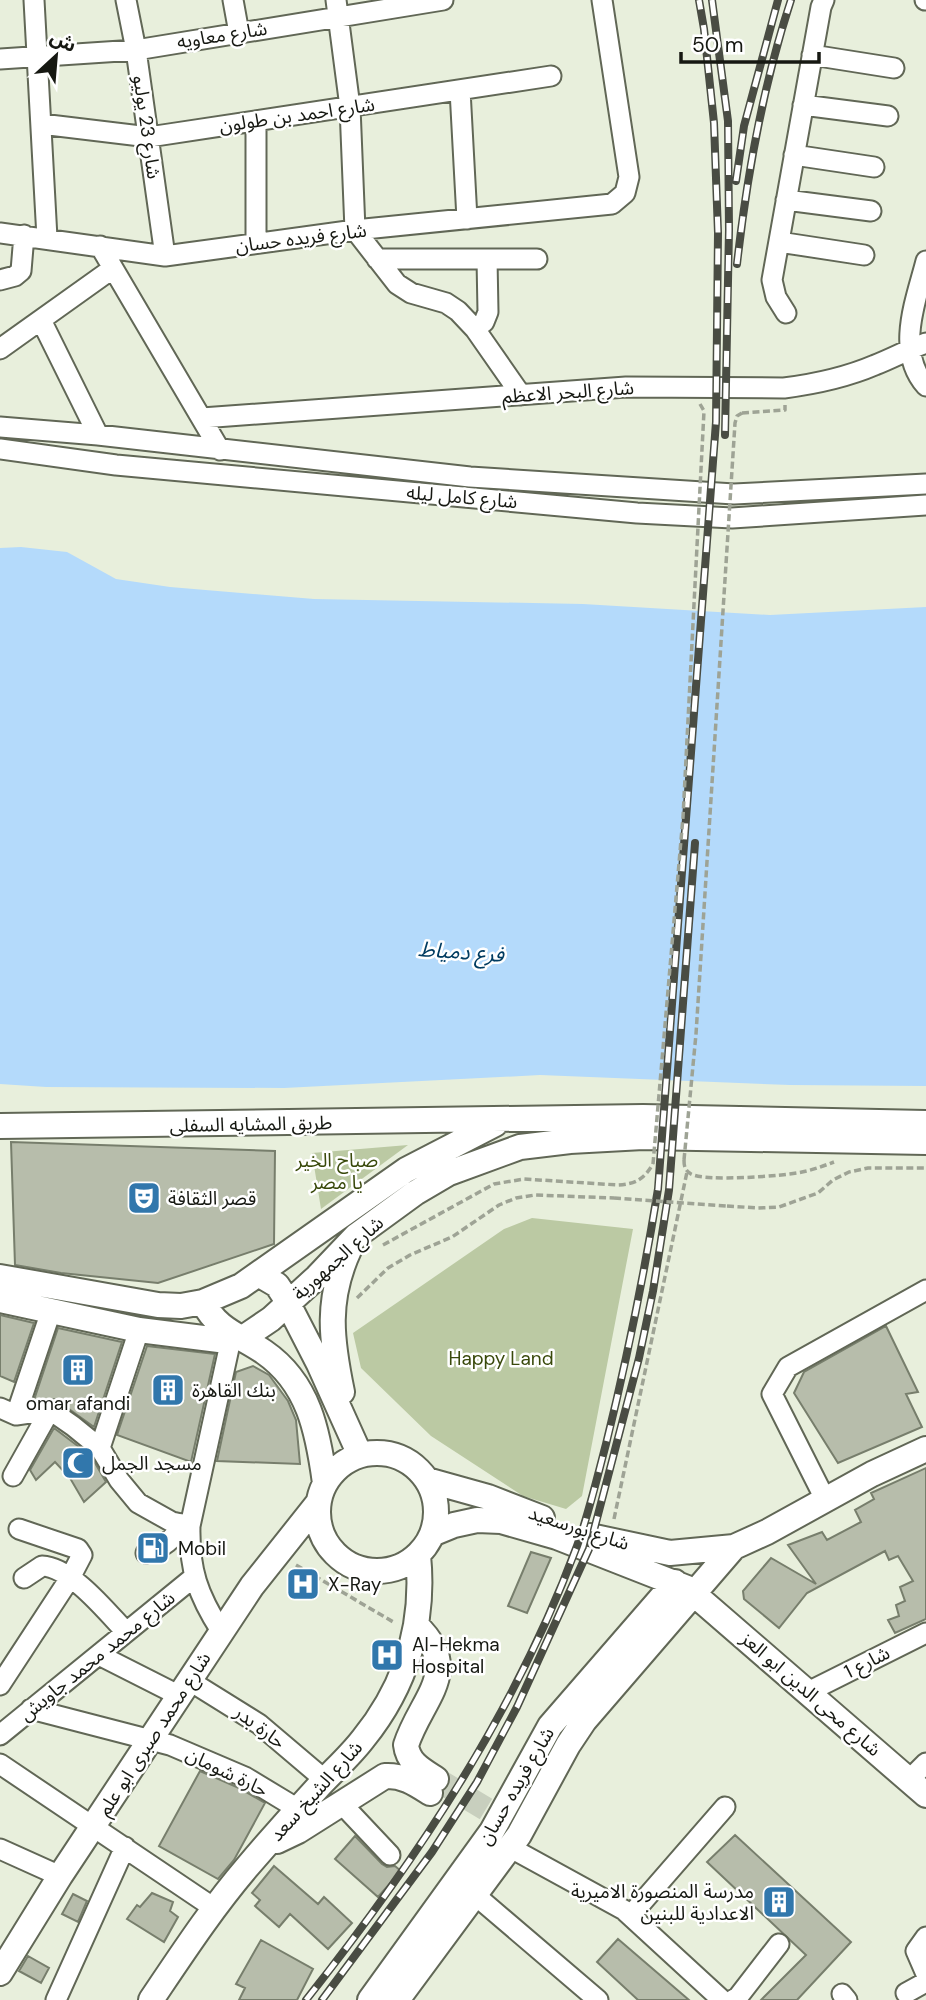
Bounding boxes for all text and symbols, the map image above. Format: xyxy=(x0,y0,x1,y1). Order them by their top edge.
street label: شارع معاويه xyxy=(175,16,269,55)
north arrow xyxy=(21,21,91,91)
scale bar xyxy=(681,21,819,65)
text: ش xyxy=(46,24,80,58)
text: 50 m xyxy=(692,31,743,59)
street label: شارع 23 يوليو xyxy=(126,73,167,181)
street label: شارع احمد بن طولون xyxy=(218,92,376,139)
street label: شارع فريده حسان xyxy=(234,218,368,259)
street label: شارع البحر الاعظم xyxy=(501,375,635,411)
street label: شارع كامل ليله xyxy=(405,480,519,515)
water label: فرع دمياط xyxy=(417,935,506,971)
street label: طريق المشايه السفلى xyxy=(169,1110,333,1138)
park label: صباح الخير يا مصر xyxy=(295,1148,378,1195)
theatre icon: قصر الثقافة xyxy=(125,1179,163,1217)
place label: قصر الثقافة xyxy=(168,1186,256,1211)
street label: شارع الجمهورية xyxy=(287,1210,390,1306)
park label: Happy Land xyxy=(448,1346,554,1371)
building icon: omar afandi xyxy=(59,1351,97,1389)
building icon: بنك القاهرة xyxy=(149,1371,187,1409)
place label: بنك القاهرة xyxy=(192,1378,276,1403)
place label: omar afandi xyxy=(26,1391,130,1416)
mosque icon: مسجد الجمل xyxy=(59,1444,97,1482)
place label: مسجد الجمل xyxy=(102,1451,202,1476)
street label: شارع بورسعيد xyxy=(525,1500,633,1557)
fuel station icon: Mobil xyxy=(134,1529,172,1567)
place label: Mobil xyxy=(178,1536,226,1561)
hospital icon: X-Ray xyxy=(284,1565,322,1603)
place label: X-Ray xyxy=(328,1572,382,1597)
street label: شارع محمد محمد جاويش xyxy=(14,1585,181,1727)
street label: شارع محى الدين ابو العز xyxy=(734,1626,886,1763)
place label: Al-Hekma Hospital xyxy=(412,1632,500,1679)
hospital icon: Al-Hekma Hospital xyxy=(368,1636,406,1674)
street label: شارع 1 xyxy=(840,1640,895,1685)
street label: شارع محمد صبرى ابو علم xyxy=(92,1647,218,1822)
street label: حارة بدر xyxy=(229,1699,291,1754)
street label: شارع فريده حسان xyxy=(472,1723,561,1850)
street label: شارع الشيخ سعد xyxy=(264,1735,369,1848)
street label: حارة شومان xyxy=(182,1741,272,1803)
place label: مدرسة المنصورة الاميرية الاعدادية للبنين xyxy=(571,1879,754,1926)
building icon: مدرسة المنصورة الاميرية الاعدادية للبنين xyxy=(760,1883,798,1921)

